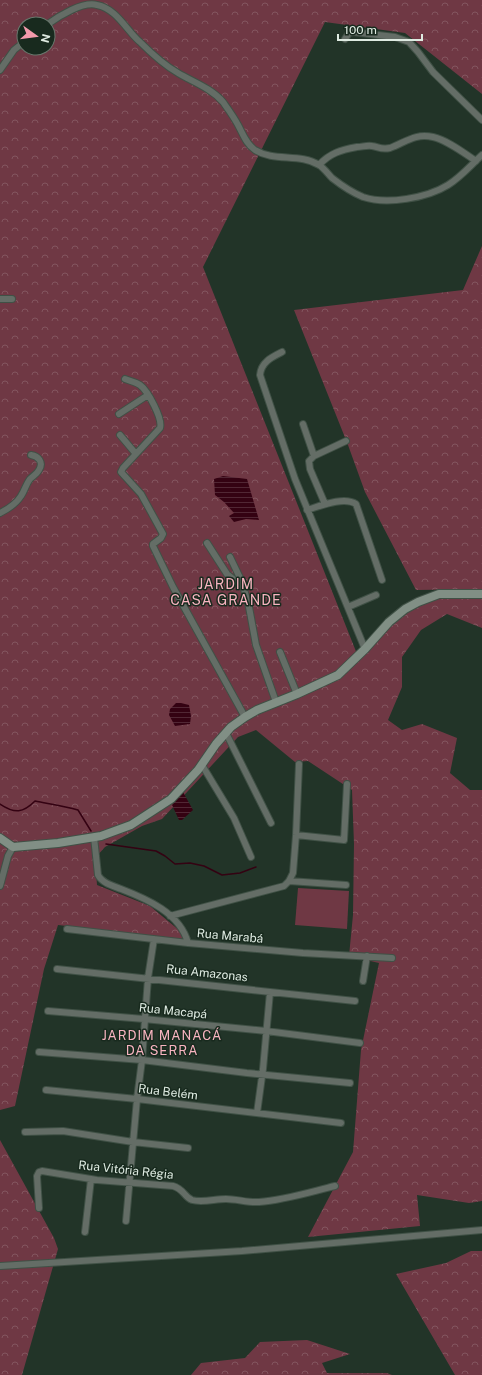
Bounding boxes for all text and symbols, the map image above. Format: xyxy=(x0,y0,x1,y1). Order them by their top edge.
north arrow xyxy=(16,16,56,56)
scale bar xyxy=(338,16,422,42)
text: 100 m xyxy=(344,23,377,37)
text: N xyxy=(39,33,53,44)
district label: JARDIM CASA GRANDE xyxy=(170,576,282,608)
street label: Rua Marabá xyxy=(196,926,264,946)
street label: Rua Amazonas xyxy=(165,962,249,984)
street label: Rua Macapá xyxy=(138,1000,208,1022)
district label: JARDIM MANACÁ DA SERRA xyxy=(102,1027,222,1058)
street label: Rua Belém xyxy=(137,1081,199,1103)
street label: Rua Vitória Régia xyxy=(78,1158,174,1182)

